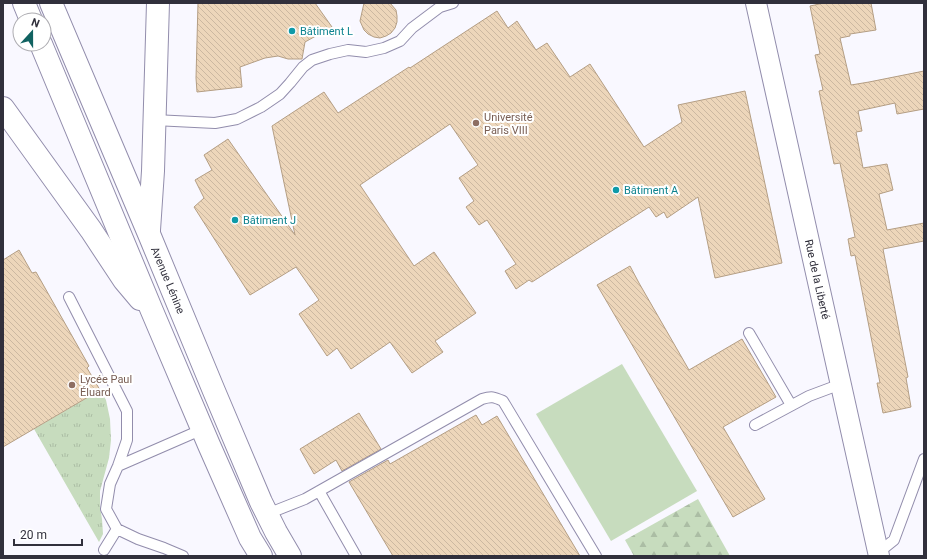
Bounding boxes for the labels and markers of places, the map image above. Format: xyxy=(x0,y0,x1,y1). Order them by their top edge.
place label: Bâtiment L xyxy=(300,25,353,38)
marker: Bâtiment L xyxy=(287,26,297,36)
place label: Université Paris VIII xyxy=(484,111,533,137)
marker: Université Paris VIII xyxy=(471,118,481,128)
place label: Bâtiment A xyxy=(624,184,679,197)
marker: Bâtiment A xyxy=(611,185,621,195)
place label: Bâtiment J xyxy=(243,214,296,227)
marker: Bâtiment J xyxy=(230,215,240,225)
place label: Lycée Paul Éluard xyxy=(80,373,132,399)
marker: Lycée Paul Éluard xyxy=(67,380,77,390)

